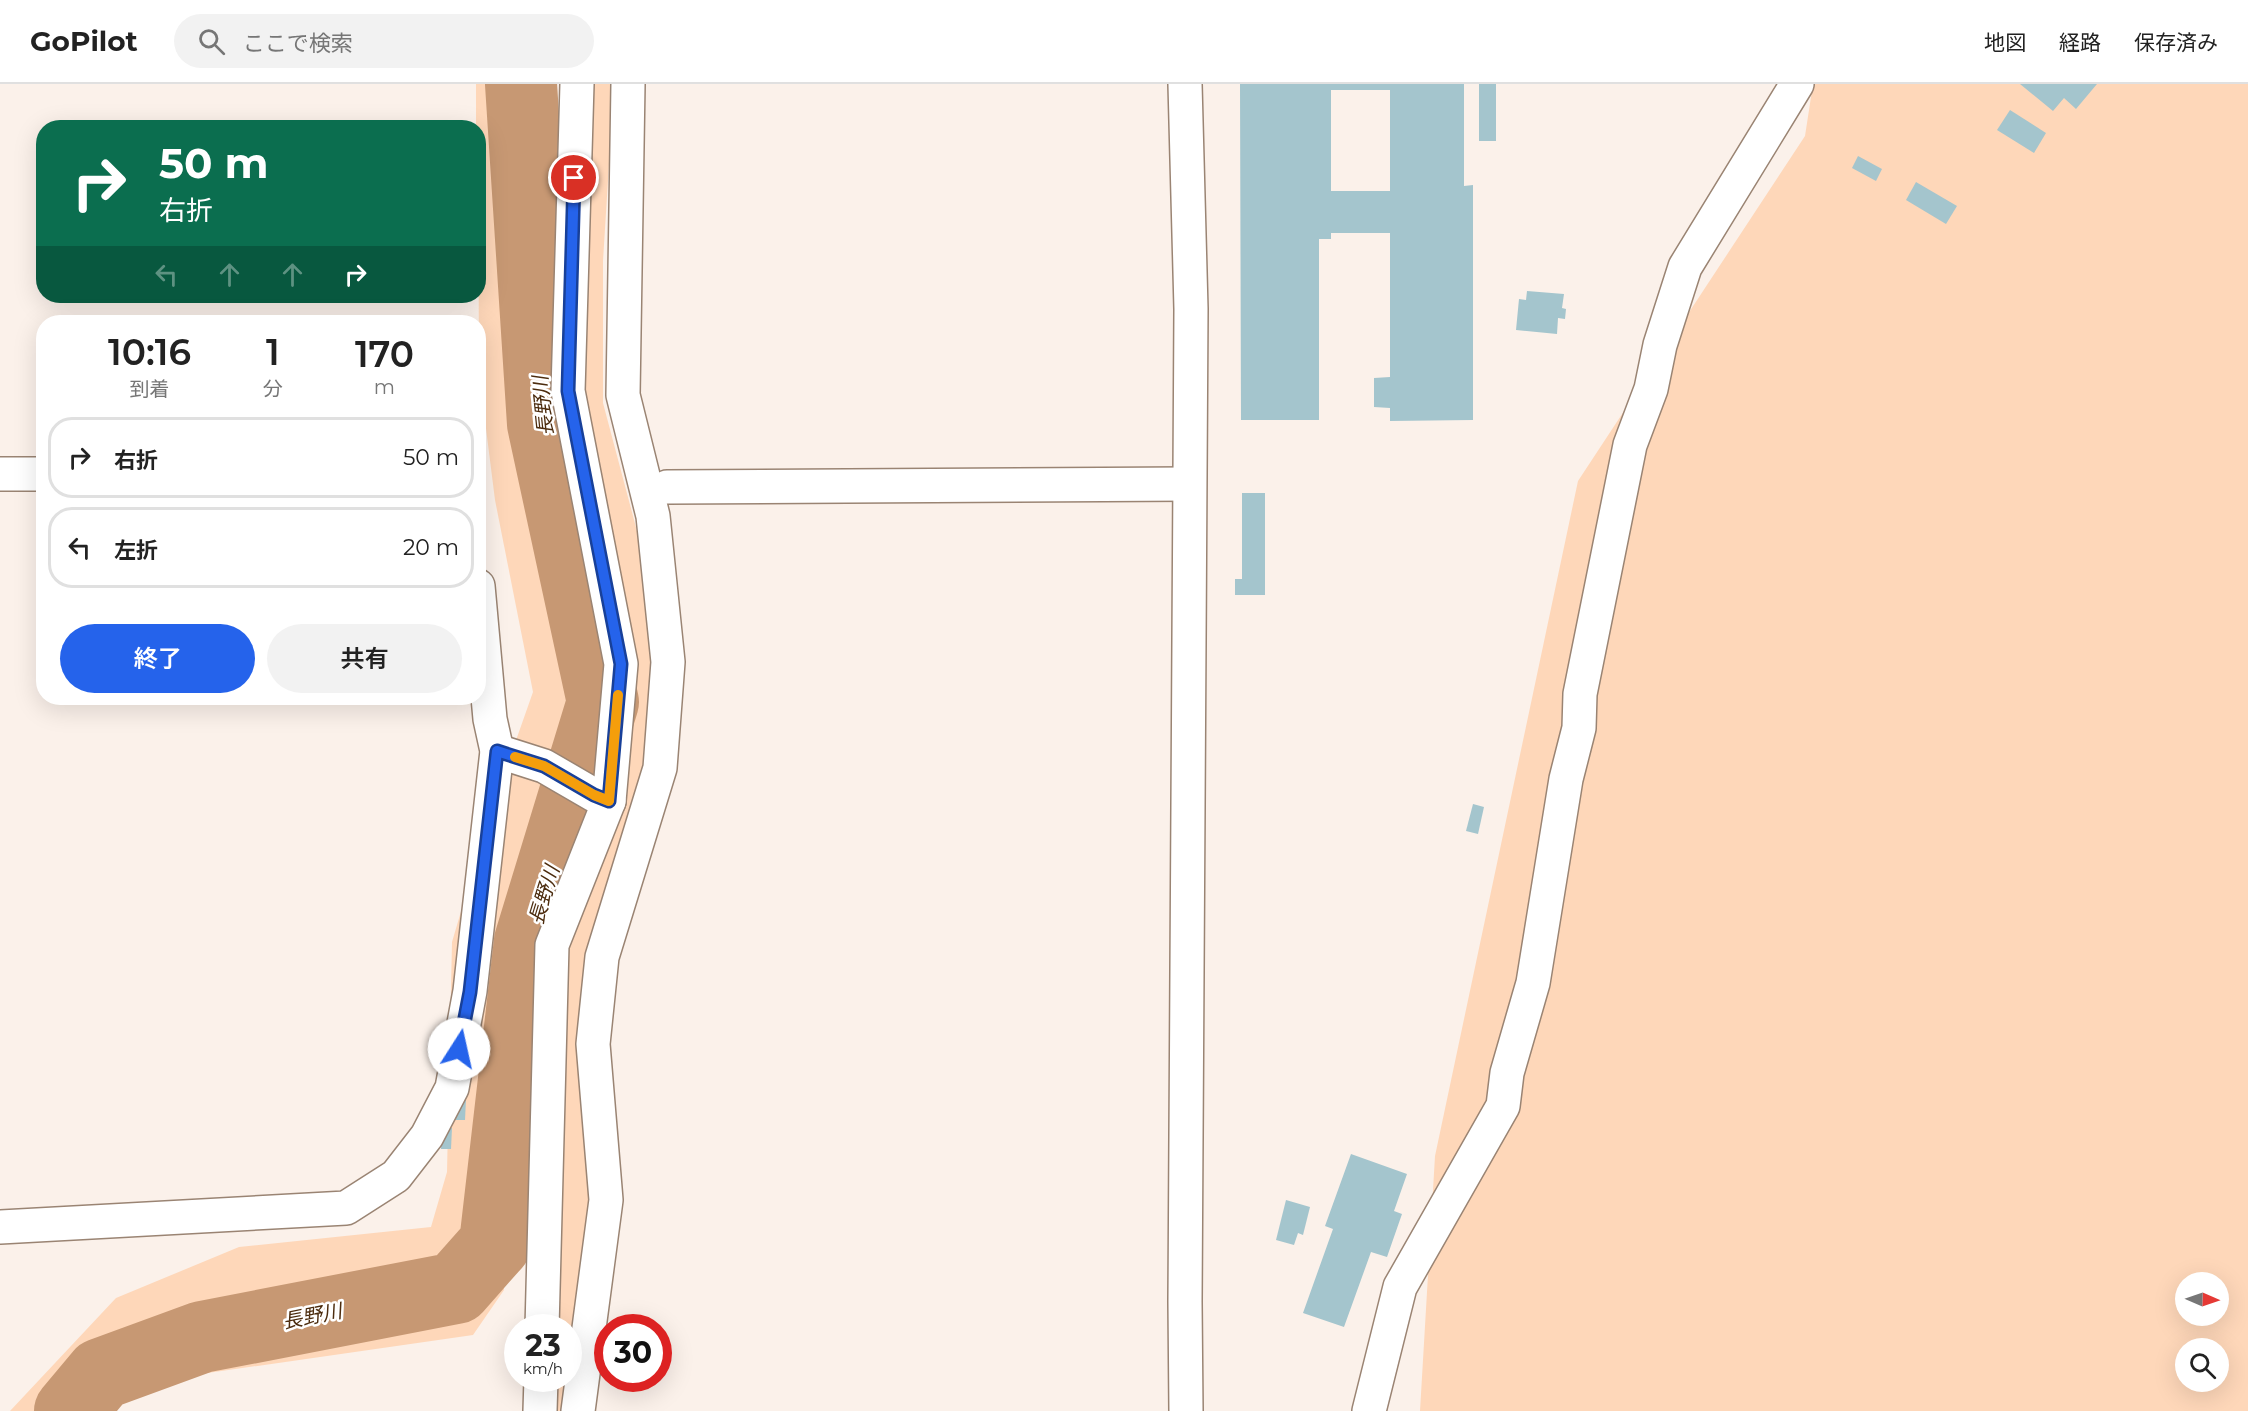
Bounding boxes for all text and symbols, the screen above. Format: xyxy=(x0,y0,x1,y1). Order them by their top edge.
search box xyxy=(174,14,594,68)
text: GoPilot xyxy=(30,24,138,58)
icon: search xyxy=(195,25,228,58)
text: ここで検索 xyxy=(243,30,353,57)
text: 地図 xyxy=(1984,30,2026,55)
text: 経路 xyxy=(2059,30,2101,55)
text: 保存済み xyxy=(2134,30,2218,55)
text: 50 m xyxy=(159,137,268,189)
icon: right xyxy=(60,144,138,222)
pin xyxy=(548,152,599,203)
icon: arrive xyxy=(557,161,590,194)
text: 右折 xyxy=(159,194,213,227)
icon: left xyxy=(150,258,183,291)
icon: ahead xyxy=(213,258,246,291)
icon: ahead xyxy=(276,258,309,291)
icon: right xyxy=(339,258,372,291)
text: 10:16 xyxy=(108,330,191,374)
text: 1 xyxy=(266,330,280,374)
text: 170 xyxy=(355,332,414,376)
water label: 長野川 xyxy=(528,373,558,437)
text: m xyxy=(374,375,395,399)
text: 到着 xyxy=(129,377,169,401)
text: 分 xyxy=(263,377,283,401)
icon: right xyxy=(63,441,96,474)
text: 50 m xyxy=(403,444,459,471)
text: 右折 xyxy=(114,447,158,474)
icon: left xyxy=(63,531,96,564)
text: 20 m xyxy=(403,534,459,561)
text: 左折 xyxy=(114,537,158,564)
button: 終了 xyxy=(60,624,255,693)
button: 共有 xyxy=(267,624,462,693)
water label: 長野川 xyxy=(524,861,565,927)
position arrow xyxy=(427,1017,491,1081)
north arrow xyxy=(2175,1272,2229,1326)
map controls xyxy=(2175,1272,2229,1392)
water label: 長野川 xyxy=(280,1298,346,1334)
speed limit sign: 30 xyxy=(594,1314,672,1392)
text: 23 xyxy=(525,1327,561,1364)
button: search xyxy=(2175,1338,2229,1392)
text: km/h xyxy=(523,1359,563,1378)

